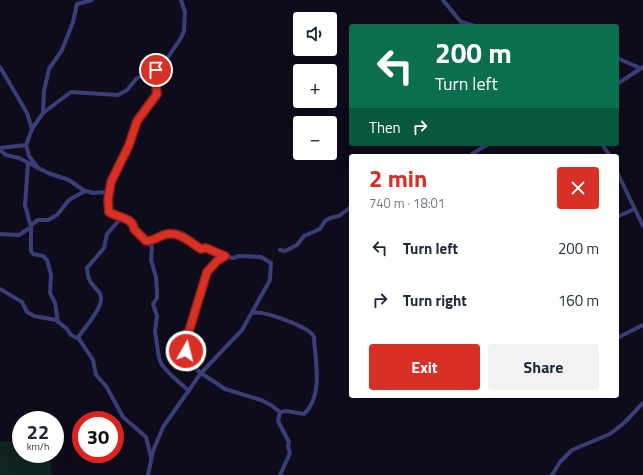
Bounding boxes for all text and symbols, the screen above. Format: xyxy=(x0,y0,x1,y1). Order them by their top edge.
map controls xyxy=(293,12,337,160)
button: sound xyxy=(293,12,337,56)
text: 200 m xyxy=(435,31,512,74)
icon: left xyxy=(369,40,421,92)
pin xyxy=(139,53,173,87)
icon: arrive xyxy=(145,59,167,81)
button: + xyxy=(293,64,337,108)
text: Turn left xyxy=(435,70,498,97)
button: − xyxy=(293,116,337,160)
text: Then xyxy=(369,116,401,139)
icon: right xyxy=(409,116,431,138)
text: 2 min xyxy=(369,160,427,196)
button: close xyxy=(557,167,599,209)
text: 740 m · 18:01 xyxy=(369,193,445,213)
icon: left xyxy=(369,237,391,259)
text: Turn left xyxy=(403,237,458,260)
text: 200 m xyxy=(558,237,599,260)
icon: right xyxy=(369,289,391,311)
text: Turn right xyxy=(403,289,467,312)
text: 160 m xyxy=(558,289,599,312)
position arrow xyxy=(165,330,207,372)
button: Exit xyxy=(369,344,480,390)
button: Share xyxy=(488,344,599,390)
speed limit sign: 30 xyxy=(72,411,124,463)
text: 22 xyxy=(27,416,49,447)
text: km/h xyxy=(27,439,49,454)

